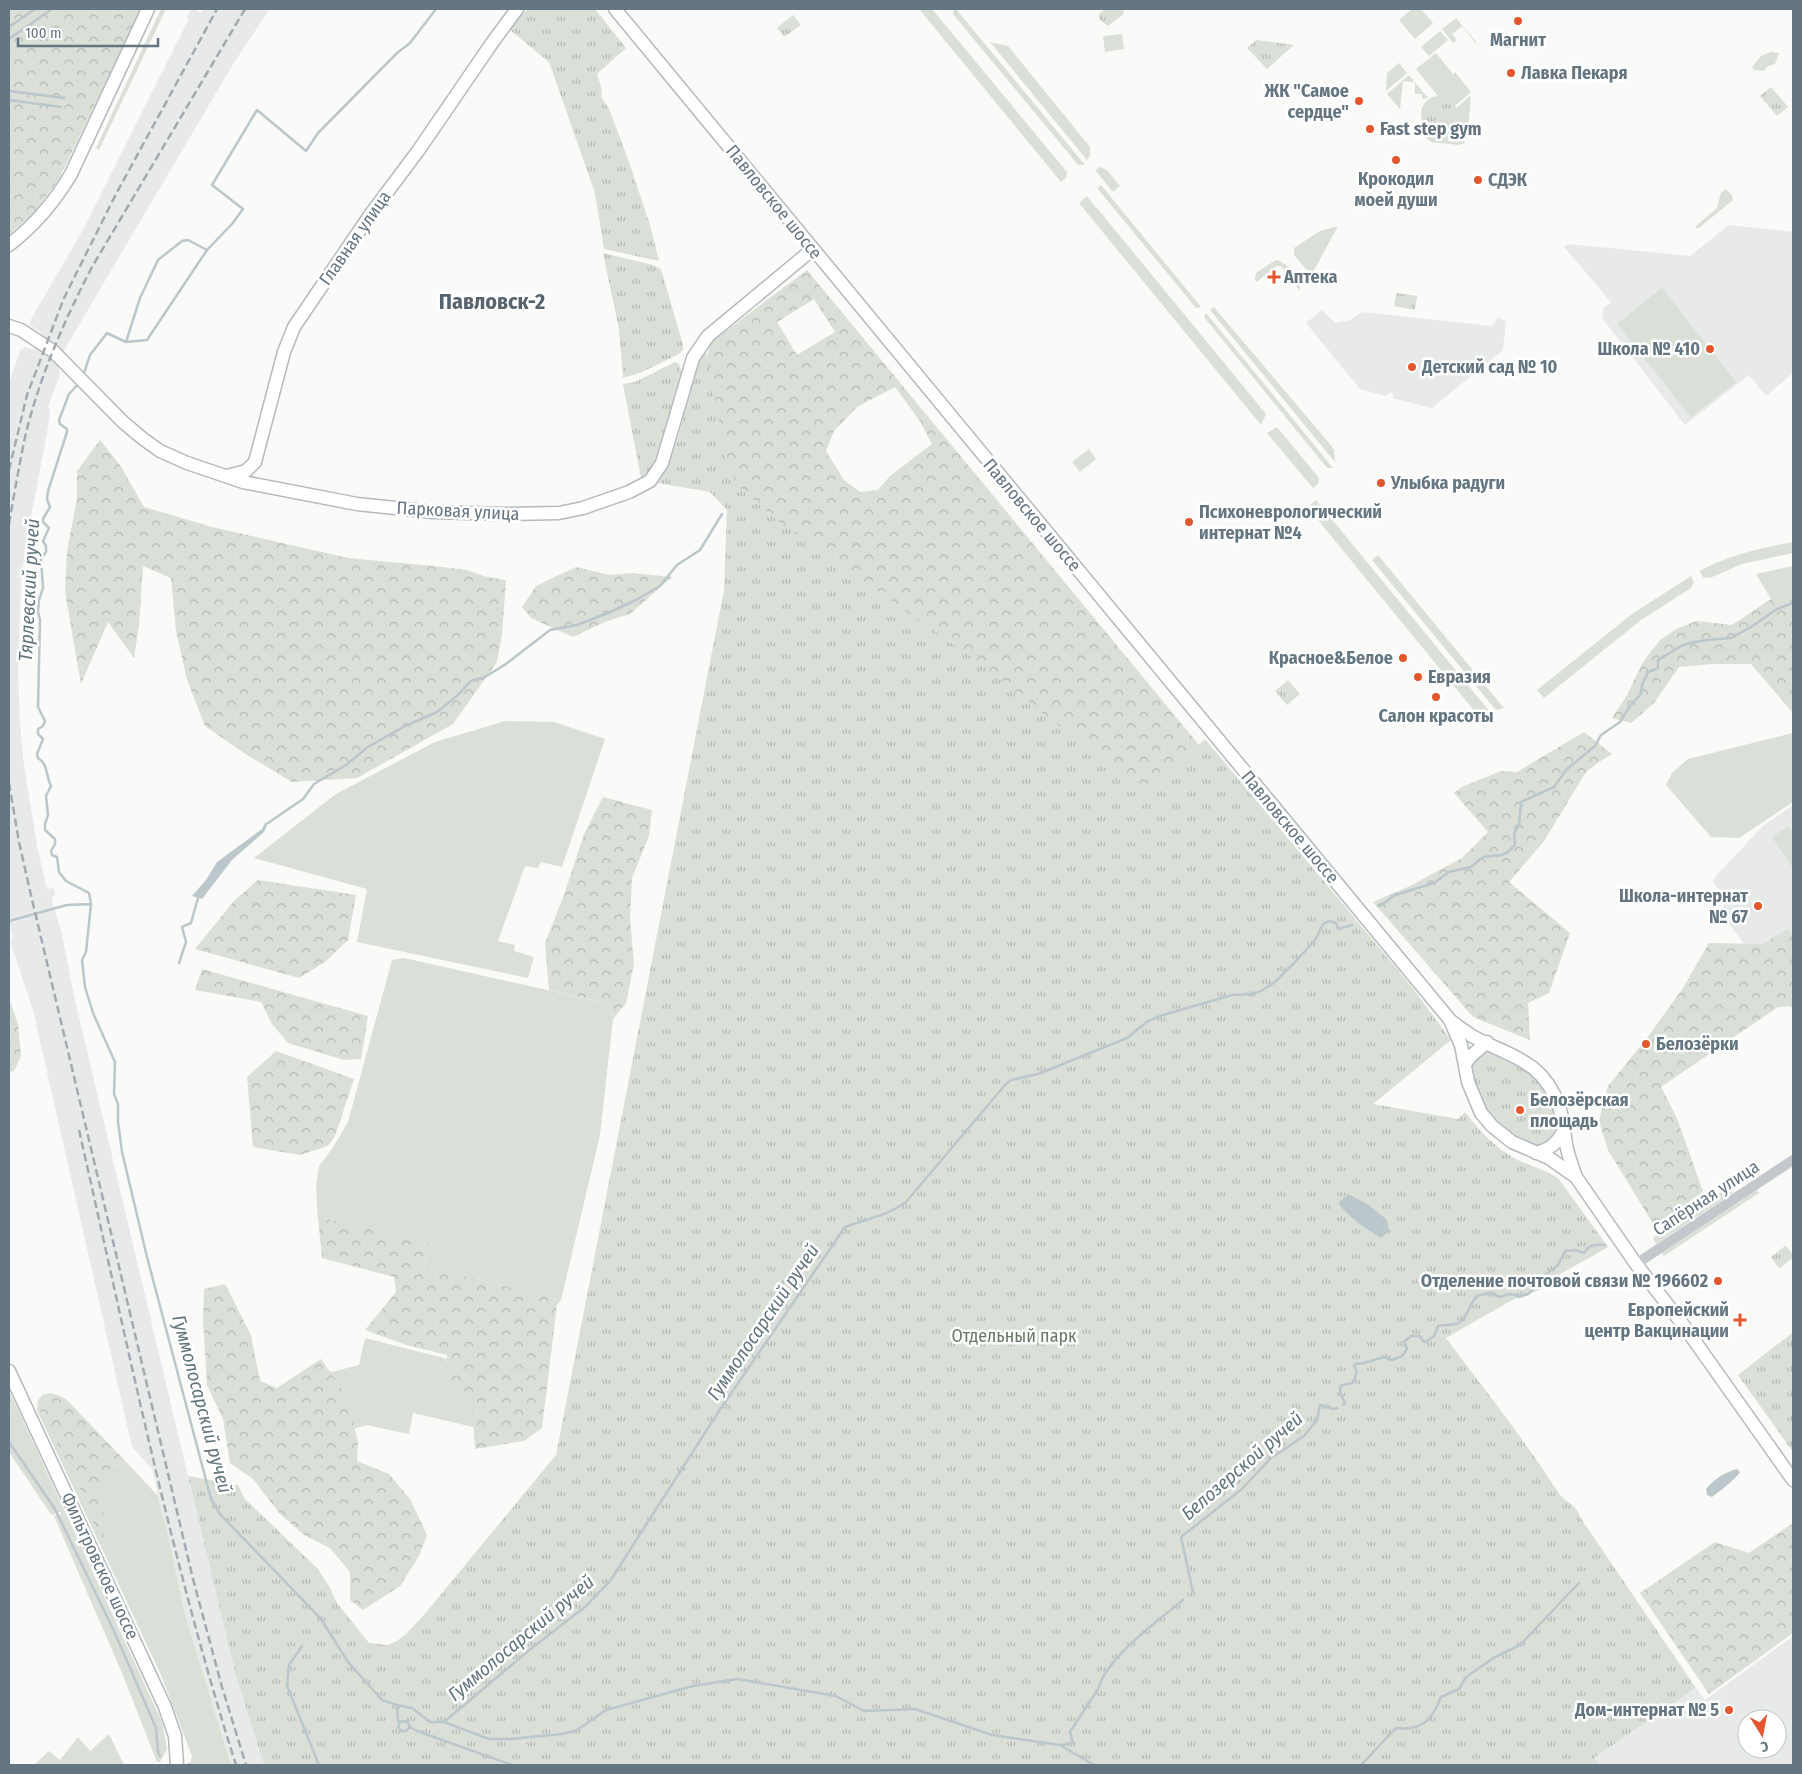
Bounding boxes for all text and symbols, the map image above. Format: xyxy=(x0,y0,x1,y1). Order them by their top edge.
scale bar xyxy=(18,15,158,47)
marker: Магнит xyxy=(1512,15,1524,27)
text: 100 m xyxy=(25,24,62,42)
place label: Магнит xyxy=(1490,29,1546,51)
place label: Лавка Пекаря xyxy=(1521,62,1627,84)
marker: Лавка Пекаря xyxy=(1505,67,1517,79)
place label: ЖК "Самое сердце" xyxy=(1264,80,1349,123)
marker: ЖК "Самое сердце" xyxy=(1353,95,1365,107)
place label: Fast step gym xyxy=(1380,118,1481,140)
marker: Fast step gym xyxy=(1364,123,1376,135)
street label: Павловское шоссе xyxy=(721,140,827,264)
marker: Крокодил моей души xyxy=(1390,154,1402,166)
place label: Крокодил моей души xyxy=(1354,168,1438,211)
place label: СДЭК xyxy=(1488,169,1528,191)
marker: СДЭК xyxy=(1472,174,1484,186)
street label: Главная улица xyxy=(314,186,396,289)
place label: Аптека xyxy=(1283,266,1337,288)
marker: Аптека xyxy=(1268,271,1280,283)
district label: Павловск-2 xyxy=(439,288,545,315)
place label: Школа № 410 xyxy=(1597,338,1700,360)
marker: Школа № 410 xyxy=(1704,343,1716,355)
place label: Детский сад № 10 xyxy=(1421,356,1558,378)
marker: Детский сад № 10 xyxy=(1406,361,1418,373)
street label: Павловское шоссе xyxy=(978,454,1086,576)
place label: Улыбка радуги xyxy=(1390,472,1505,494)
marker: Улыбка радуги xyxy=(1375,477,1387,489)
street label: Парковая улица xyxy=(396,497,520,525)
place label: Психоневрологический интернат №4 xyxy=(1199,501,1382,544)
marker: Психоневрологический интернат №4 xyxy=(1183,516,1195,528)
water label: Тярлевский ручей xyxy=(14,518,44,662)
place label: Красное&Белое xyxy=(1269,647,1393,669)
marker: Красное&Белое xyxy=(1397,652,1409,664)
place label: Евразия xyxy=(1428,666,1491,688)
marker: Евразия xyxy=(1412,671,1424,683)
marker: Салон красоты xyxy=(1430,691,1442,703)
place label: Салон красоты xyxy=(1379,705,1493,727)
street label: Павловское шоссе xyxy=(1236,766,1344,888)
place label: Школа-интернат № 67 xyxy=(1619,885,1748,928)
marker: Школа-интернат № 67 xyxy=(1752,900,1764,912)
place label: Белозёрки xyxy=(1656,1033,1739,1055)
marker: Белозёрки xyxy=(1640,1038,1652,1050)
place label: Белозёрская площадь xyxy=(1530,1089,1629,1132)
marker: Белозёрская площадь xyxy=(1514,1104,1526,1116)
street label: Сапёрная улица xyxy=(1649,1155,1763,1241)
water label: Гуммолосарский ручей xyxy=(702,1239,824,1405)
place label: Отделение почтовой связи № 196602 xyxy=(1421,1270,1708,1292)
marker: Отделение почтовой связи № 196602 xyxy=(1712,1275,1724,1287)
place label: Европейский центр Вакцинации xyxy=(1585,1299,1729,1342)
water label: Гуммолосарский ручей xyxy=(167,1312,237,1496)
marker: Европейский центр Вакцинации xyxy=(1733,1313,1747,1327)
park label: Отдельный парк xyxy=(952,1325,1077,1347)
water label: Белозерской ручей xyxy=(1177,1407,1308,1525)
street label: Фильтровское шоссе xyxy=(56,1489,144,1643)
water label: Гуммолосарский ручей xyxy=(443,1570,599,1706)
place label: Дом-интернат № 5 xyxy=(1574,1699,1719,1721)
marker: Дом-интернат № 5 xyxy=(1723,1704,1735,1716)
north arrow xyxy=(1737,1709,1787,1759)
text: С xyxy=(1759,1737,1770,1755)

